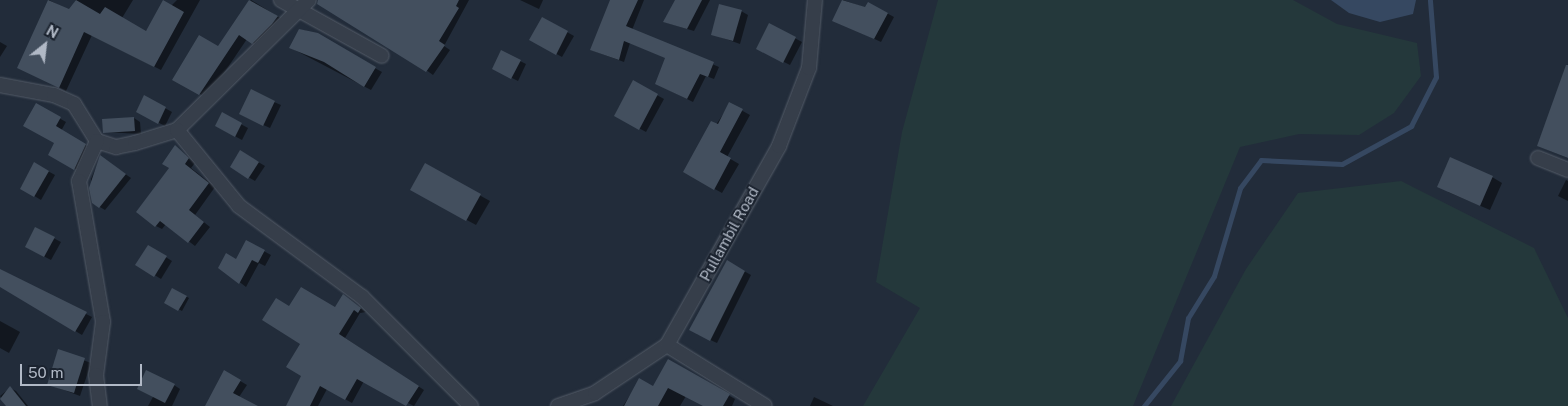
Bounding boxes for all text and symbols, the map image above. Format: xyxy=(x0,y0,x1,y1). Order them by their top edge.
north arrow xyxy=(20,20,70,70)
text: N xyxy=(44,22,61,42)
street label: Pullambil Road xyxy=(696,184,762,284)
scale bar xyxy=(22,354,145,386)
text: 50 m xyxy=(28,364,63,381)

